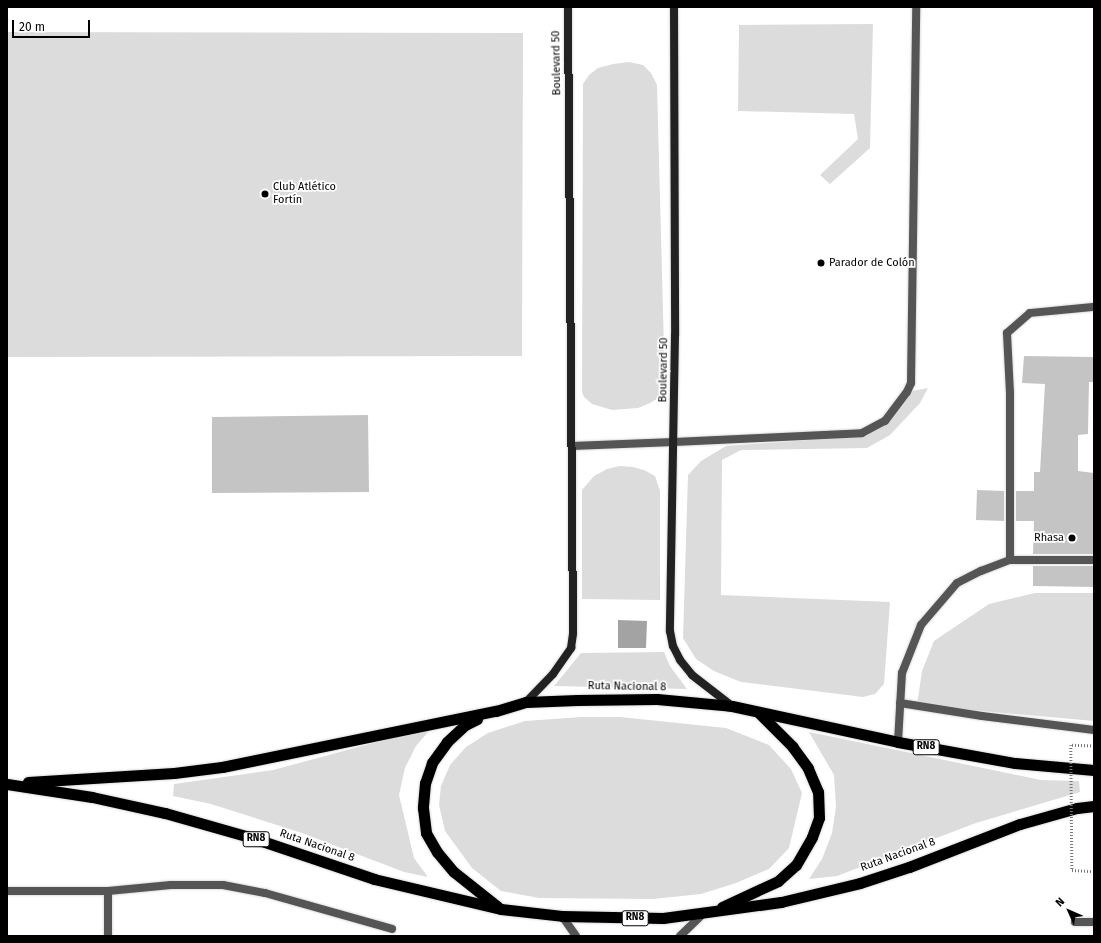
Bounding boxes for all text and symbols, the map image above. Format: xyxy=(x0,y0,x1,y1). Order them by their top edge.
scale bar xyxy=(14,12,92,38)
text: 20 m xyxy=(19,20,45,34)
street label: Boulevard 50 xyxy=(550,30,564,96)
place label: Club Atlético Fortín xyxy=(273,181,336,207)
marker: Club Atlético Fortín xyxy=(260,189,270,199)
place label: Parador de Colón xyxy=(829,256,915,270)
marker: Parador de Colón xyxy=(816,258,826,268)
street label: Boulevard 50 xyxy=(657,337,671,403)
place label: Rhasa xyxy=(1034,531,1064,545)
marker: Rhasa xyxy=(1067,533,1077,543)
street label: Ruta Nacional 8 xyxy=(588,680,666,694)
road number: RN8 xyxy=(912,739,940,755)
street label: Ruta Nacional 8 xyxy=(278,827,356,865)
road number: RN8 xyxy=(242,831,270,847)
street label: Ruta Nacional 8 xyxy=(859,835,937,875)
north arrow xyxy=(1049,891,1089,931)
text: N xyxy=(1053,895,1067,909)
road number: RN8 xyxy=(621,910,649,926)

